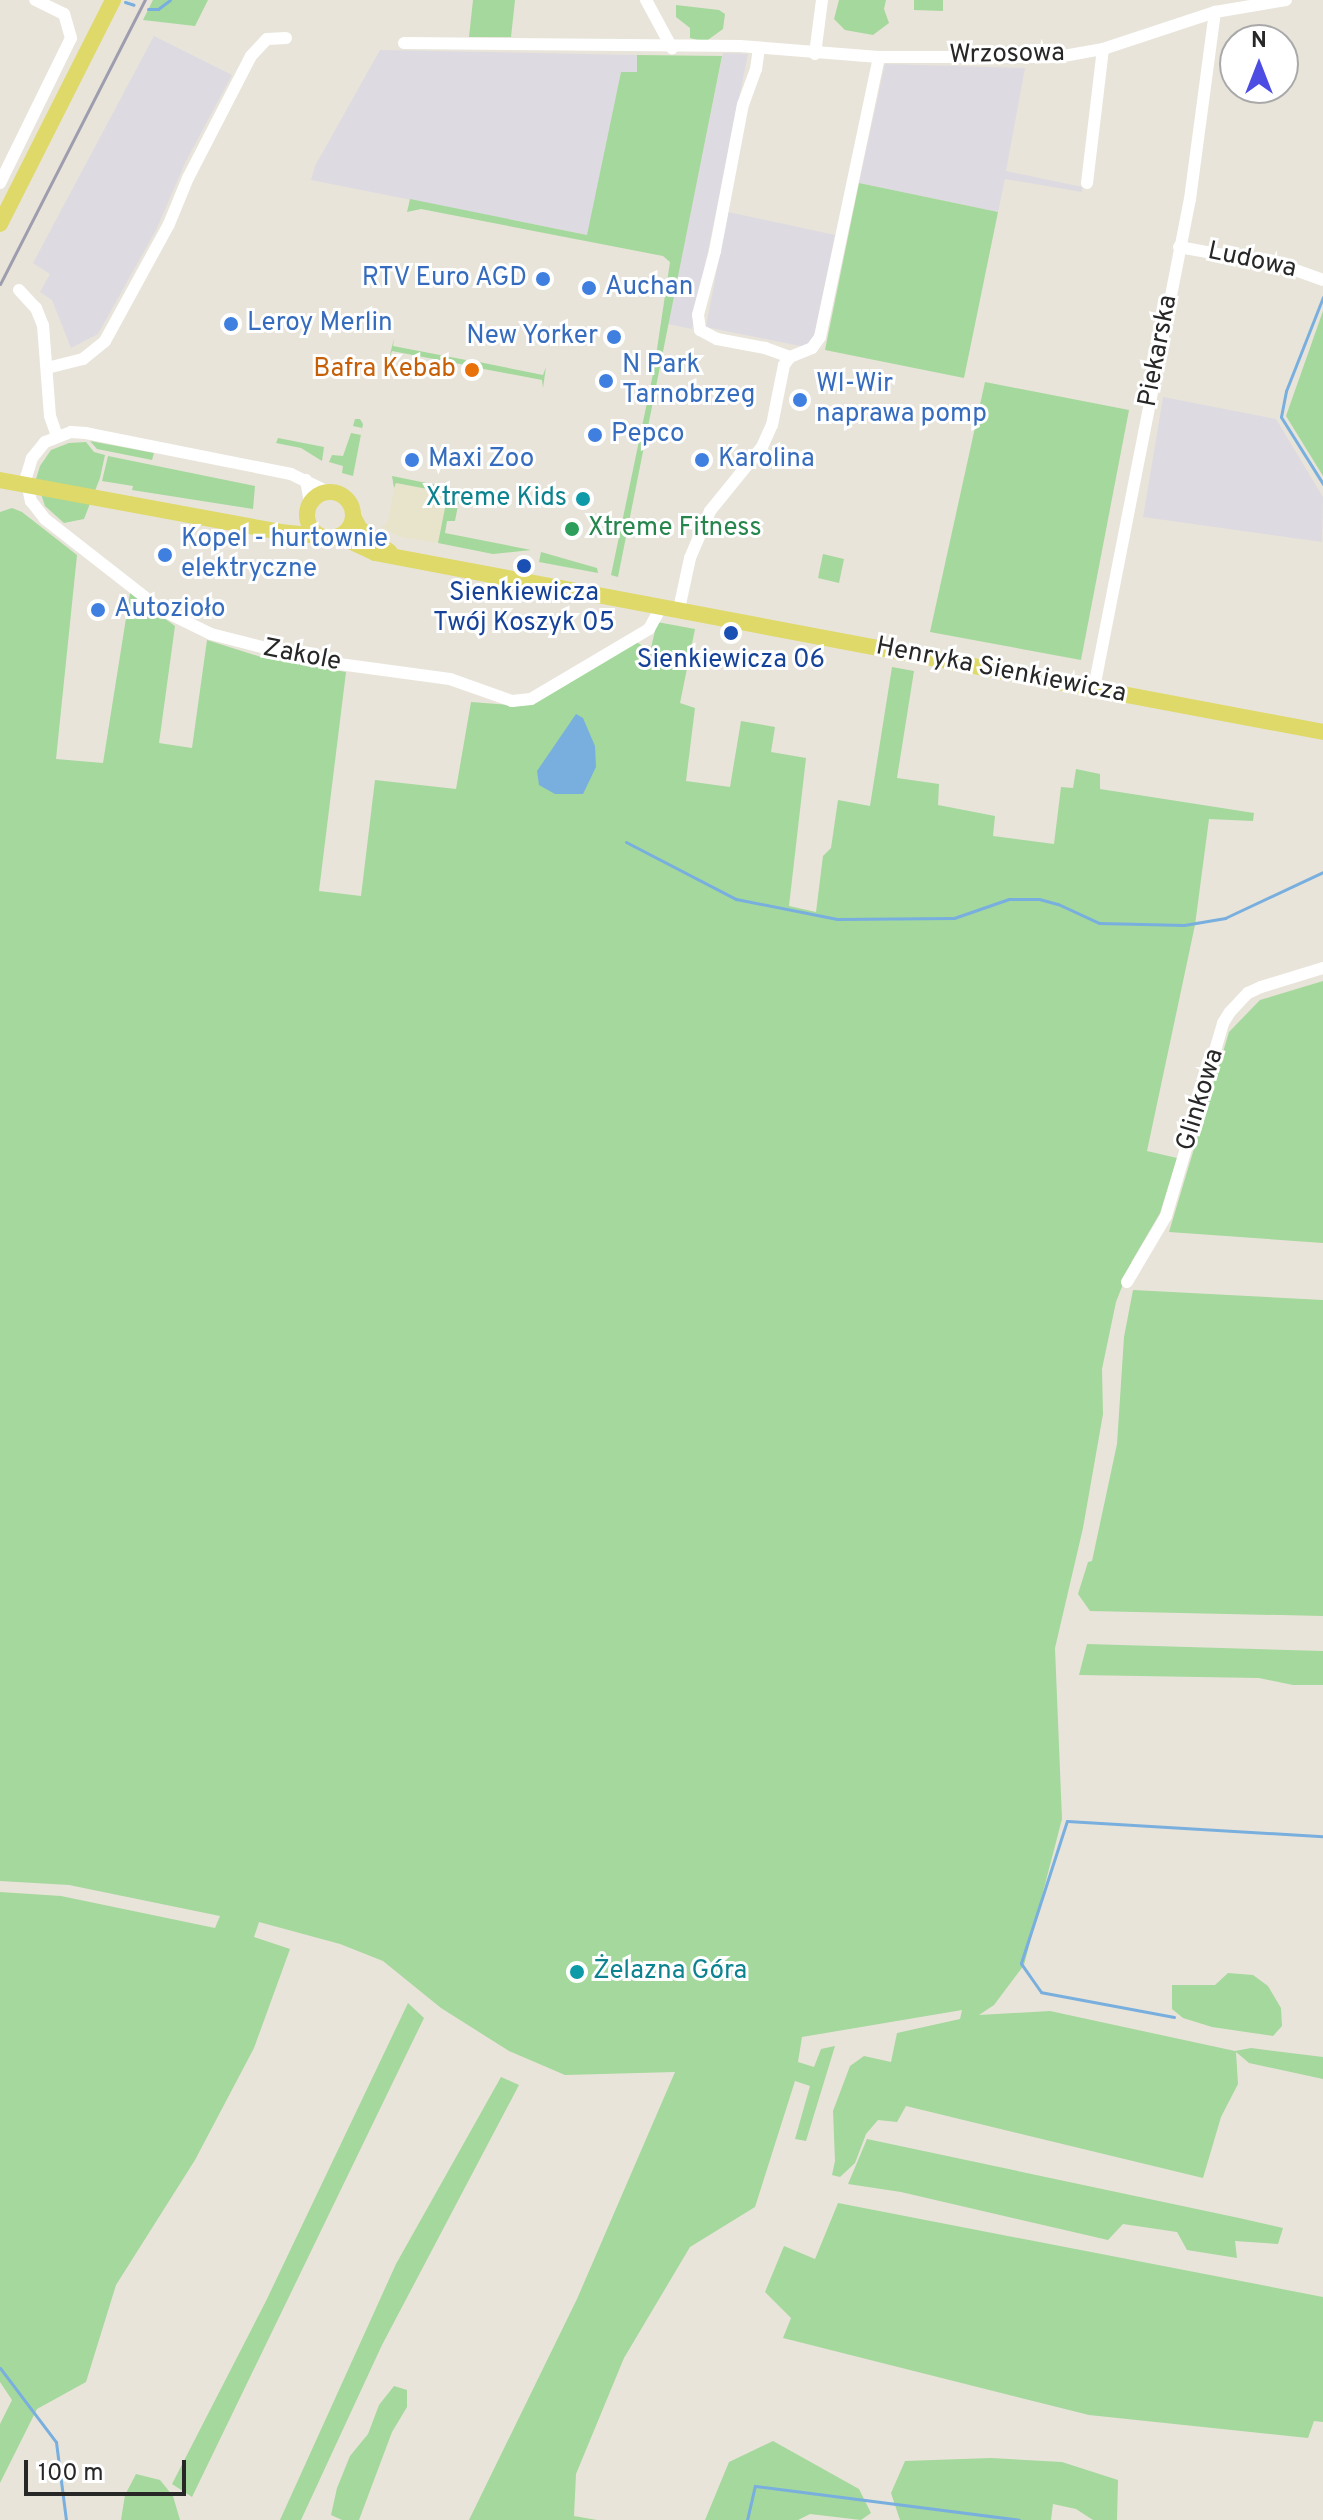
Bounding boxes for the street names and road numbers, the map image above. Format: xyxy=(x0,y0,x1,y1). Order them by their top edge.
street label: Wrzosowa xyxy=(949,38,1065,72)
street label: Ludowa xyxy=(1205,236,1299,286)
street label: Piekarska xyxy=(1133,293,1185,409)
street label: Henryka Sienkiewicza xyxy=(873,631,1129,711)
street label: Zakole xyxy=(260,633,344,679)
street label: Glinkowa xyxy=(1171,1045,1231,1155)

